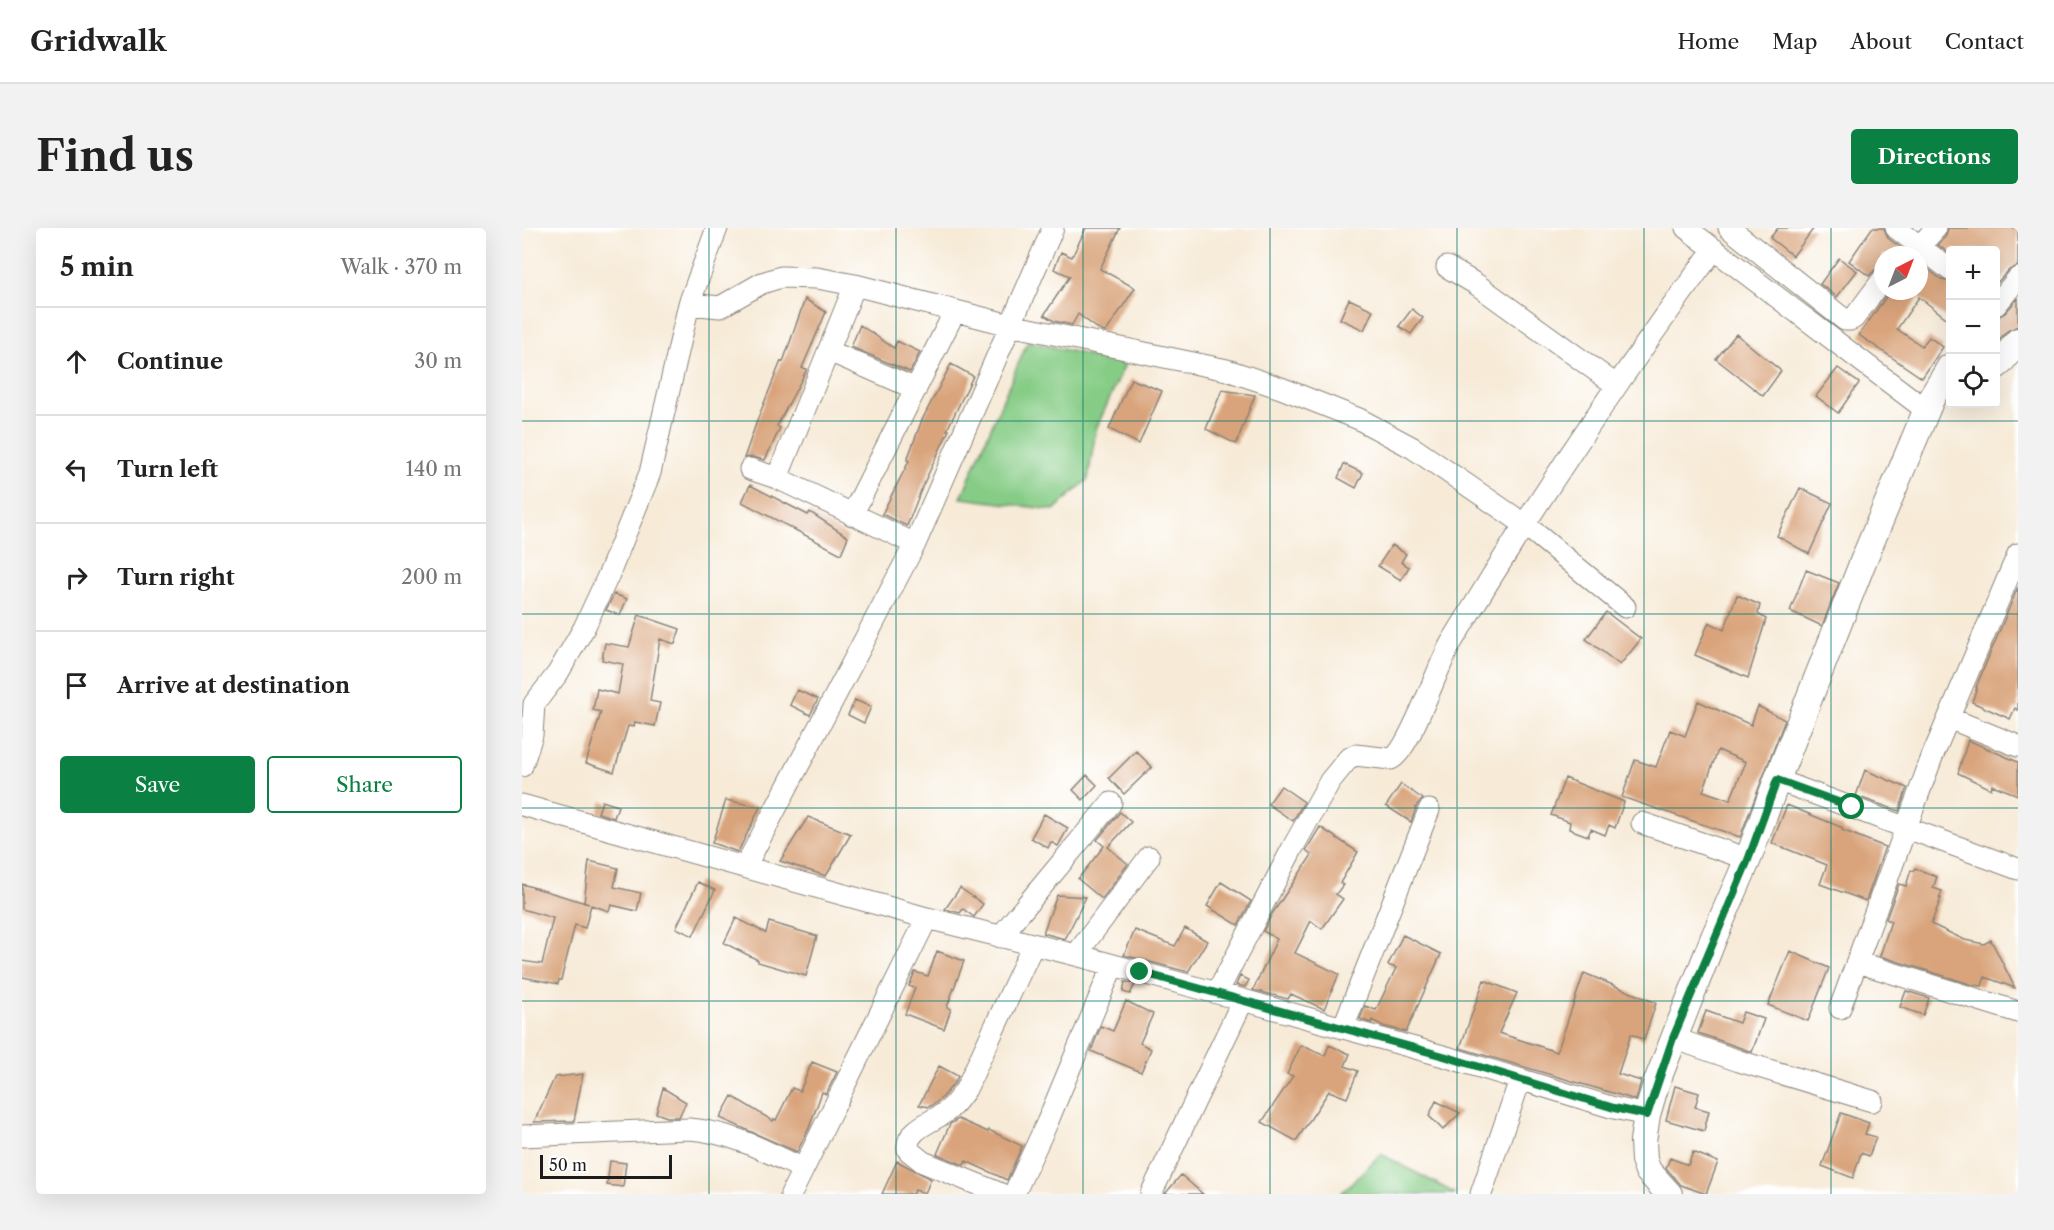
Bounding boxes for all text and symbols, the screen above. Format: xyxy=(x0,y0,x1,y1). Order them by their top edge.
text: Gridwalk xyxy=(30,24,166,58)
text: Home xyxy=(1678,29,1739,54)
text: Map xyxy=(1772,29,1817,54)
text: About xyxy=(1850,29,1912,54)
text: Contact xyxy=(1945,29,2024,54)
button: Directions xyxy=(1851,129,2018,184)
text: Find us xyxy=(36,130,194,182)
north arrow xyxy=(1874,246,1928,300)
map controls xyxy=(1946,246,2000,408)
button: + xyxy=(1946,246,2000,300)
text: 5 min xyxy=(60,251,134,283)
text: Walk · 370 m xyxy=(340,255,462,279)
button: − xyxy=(1946,300,2000,354)
icon: ahead xyxy=(60,345,93,378)
text: Continue xyxy=(117,348,223,375)
text: 30 m xyxy=(414,349,462,373)
button: locate xyxy=(1946,354,2000,408)
icon: left xyxy=(60,453,93,486)
text: Turn left xyxy=(117,456,218,483)
text: 140 m xyxy=(405,457,462,481)
icon: right xyxy=(60,561,93,594)
text: Turn right xyxy=(117,564,235,591)
text: 200 m xyxy=(401,565,462,589)
icon: arrive xyxy=(60,669,93,702)
text: Arrive at destination xyxy=(117,672,350,699)
button: Save xyxy=(60,756,255,813)
button: Share xyxy=(267,756,462,813)
route start xyxy=(1838,793,1864,819)
route end xyxy=(1126,958,1152,984)
scale bar xyxy=(540,1152,672,1180)
text: 50 m xyxy=(549,1155,587,1175)

